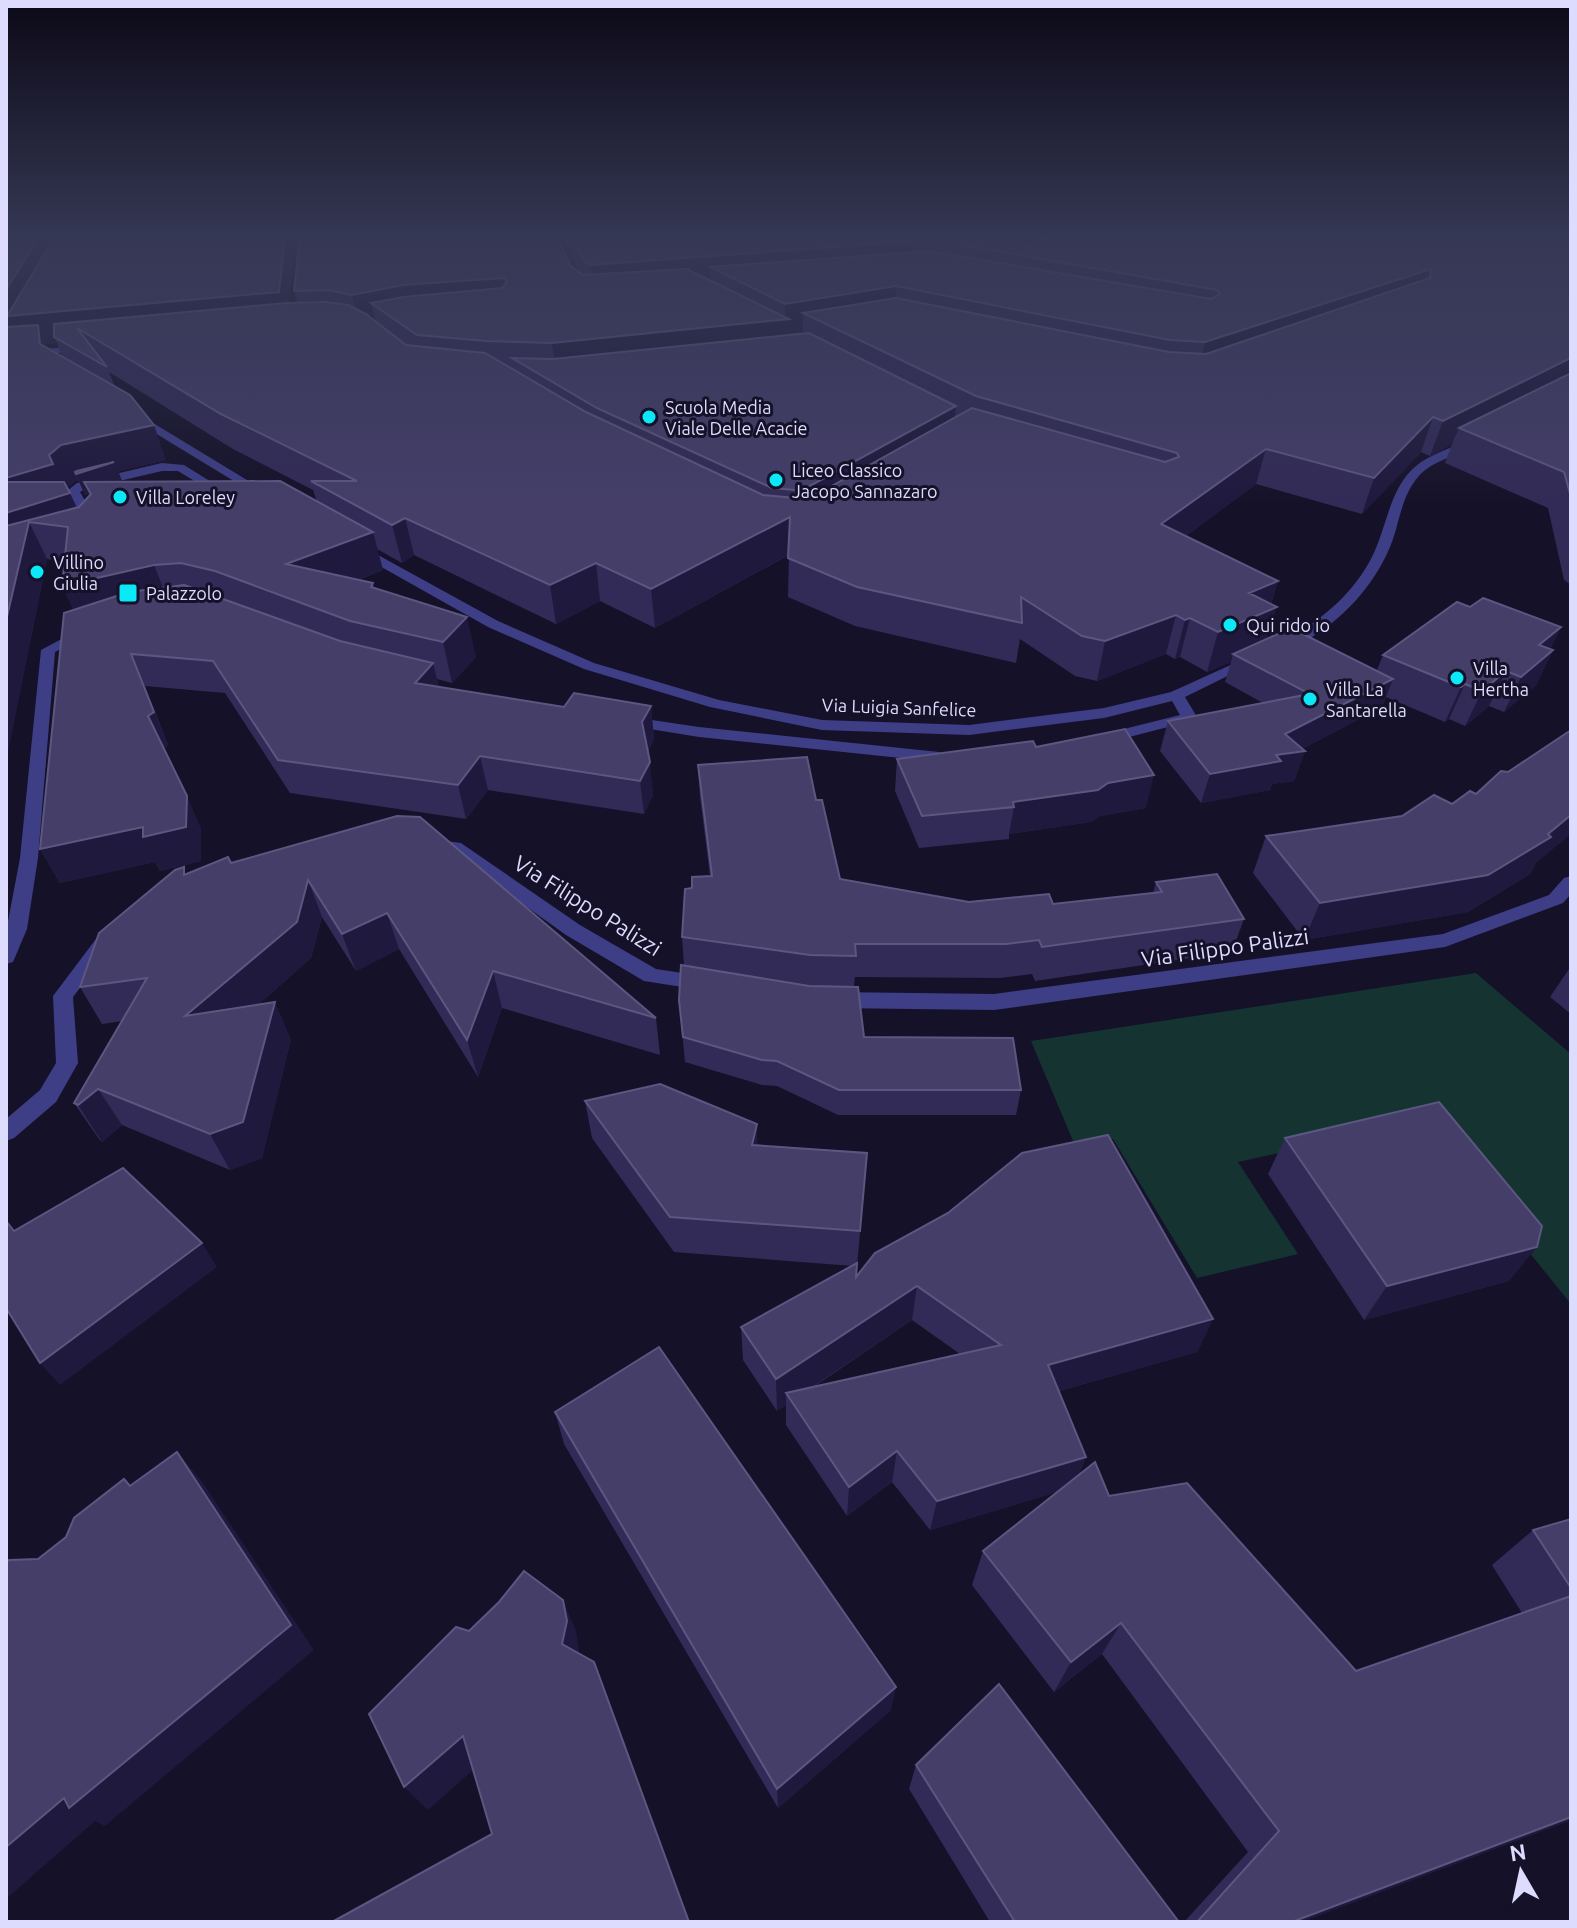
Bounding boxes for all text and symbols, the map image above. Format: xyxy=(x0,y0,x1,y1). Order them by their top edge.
place label: Scuola Media Viale Delle Acacie xyxy=(665,397,807,438)
marker: Scuola Media Viale Delle Acacie xyxy=(640,408,658,426)
place label: Liceo Classico Jacopo Sannazaro xyxy=(792,460,937,501)
marker: Liceo Classico Jacopo Sannazaro xyxy=(767,471,785,489)
place label: Villa Loreley xyxy=(136,487,235,507)
marker: Villa Loreley xyxy=(111,488,129,506)
place label: Villino Giulia xyxy=(53,552,104,593)
marker: Villino Giulia xyxy=(28,563,46,581)
marker: Palazzolo xyxy=(117,582,139,604)
place label: Palazzolo xyxy=(146,583,222,603)
place label: Qui rido io xyxy=(1246,615,1330,636)
marker: Qui rido io xyxy=(1221,616,1239,634)
place label: Villa Hertha xyxy=(1473,658,1529,699)
marker: Villa Hertha xyxy=(1448,669,1466,687)
place label: Villa La Santarella xyxy=(1326,679,1407,720)
marker: Villa La Santarella xyxy=(1301,690,1319,708)
street label: Via Luigia Sanfelice xyxy=(821,694,977,720)
street label: Via Filippo Palizzi xyxy=(510,850,666,960)
street label: Via Filippo Palizzi xyxy=(1140,923,1310,971)
north arrow xyxy=(1481,1832,1561,1912)
text: N xyxy=(1508,1838,1528,1865)

